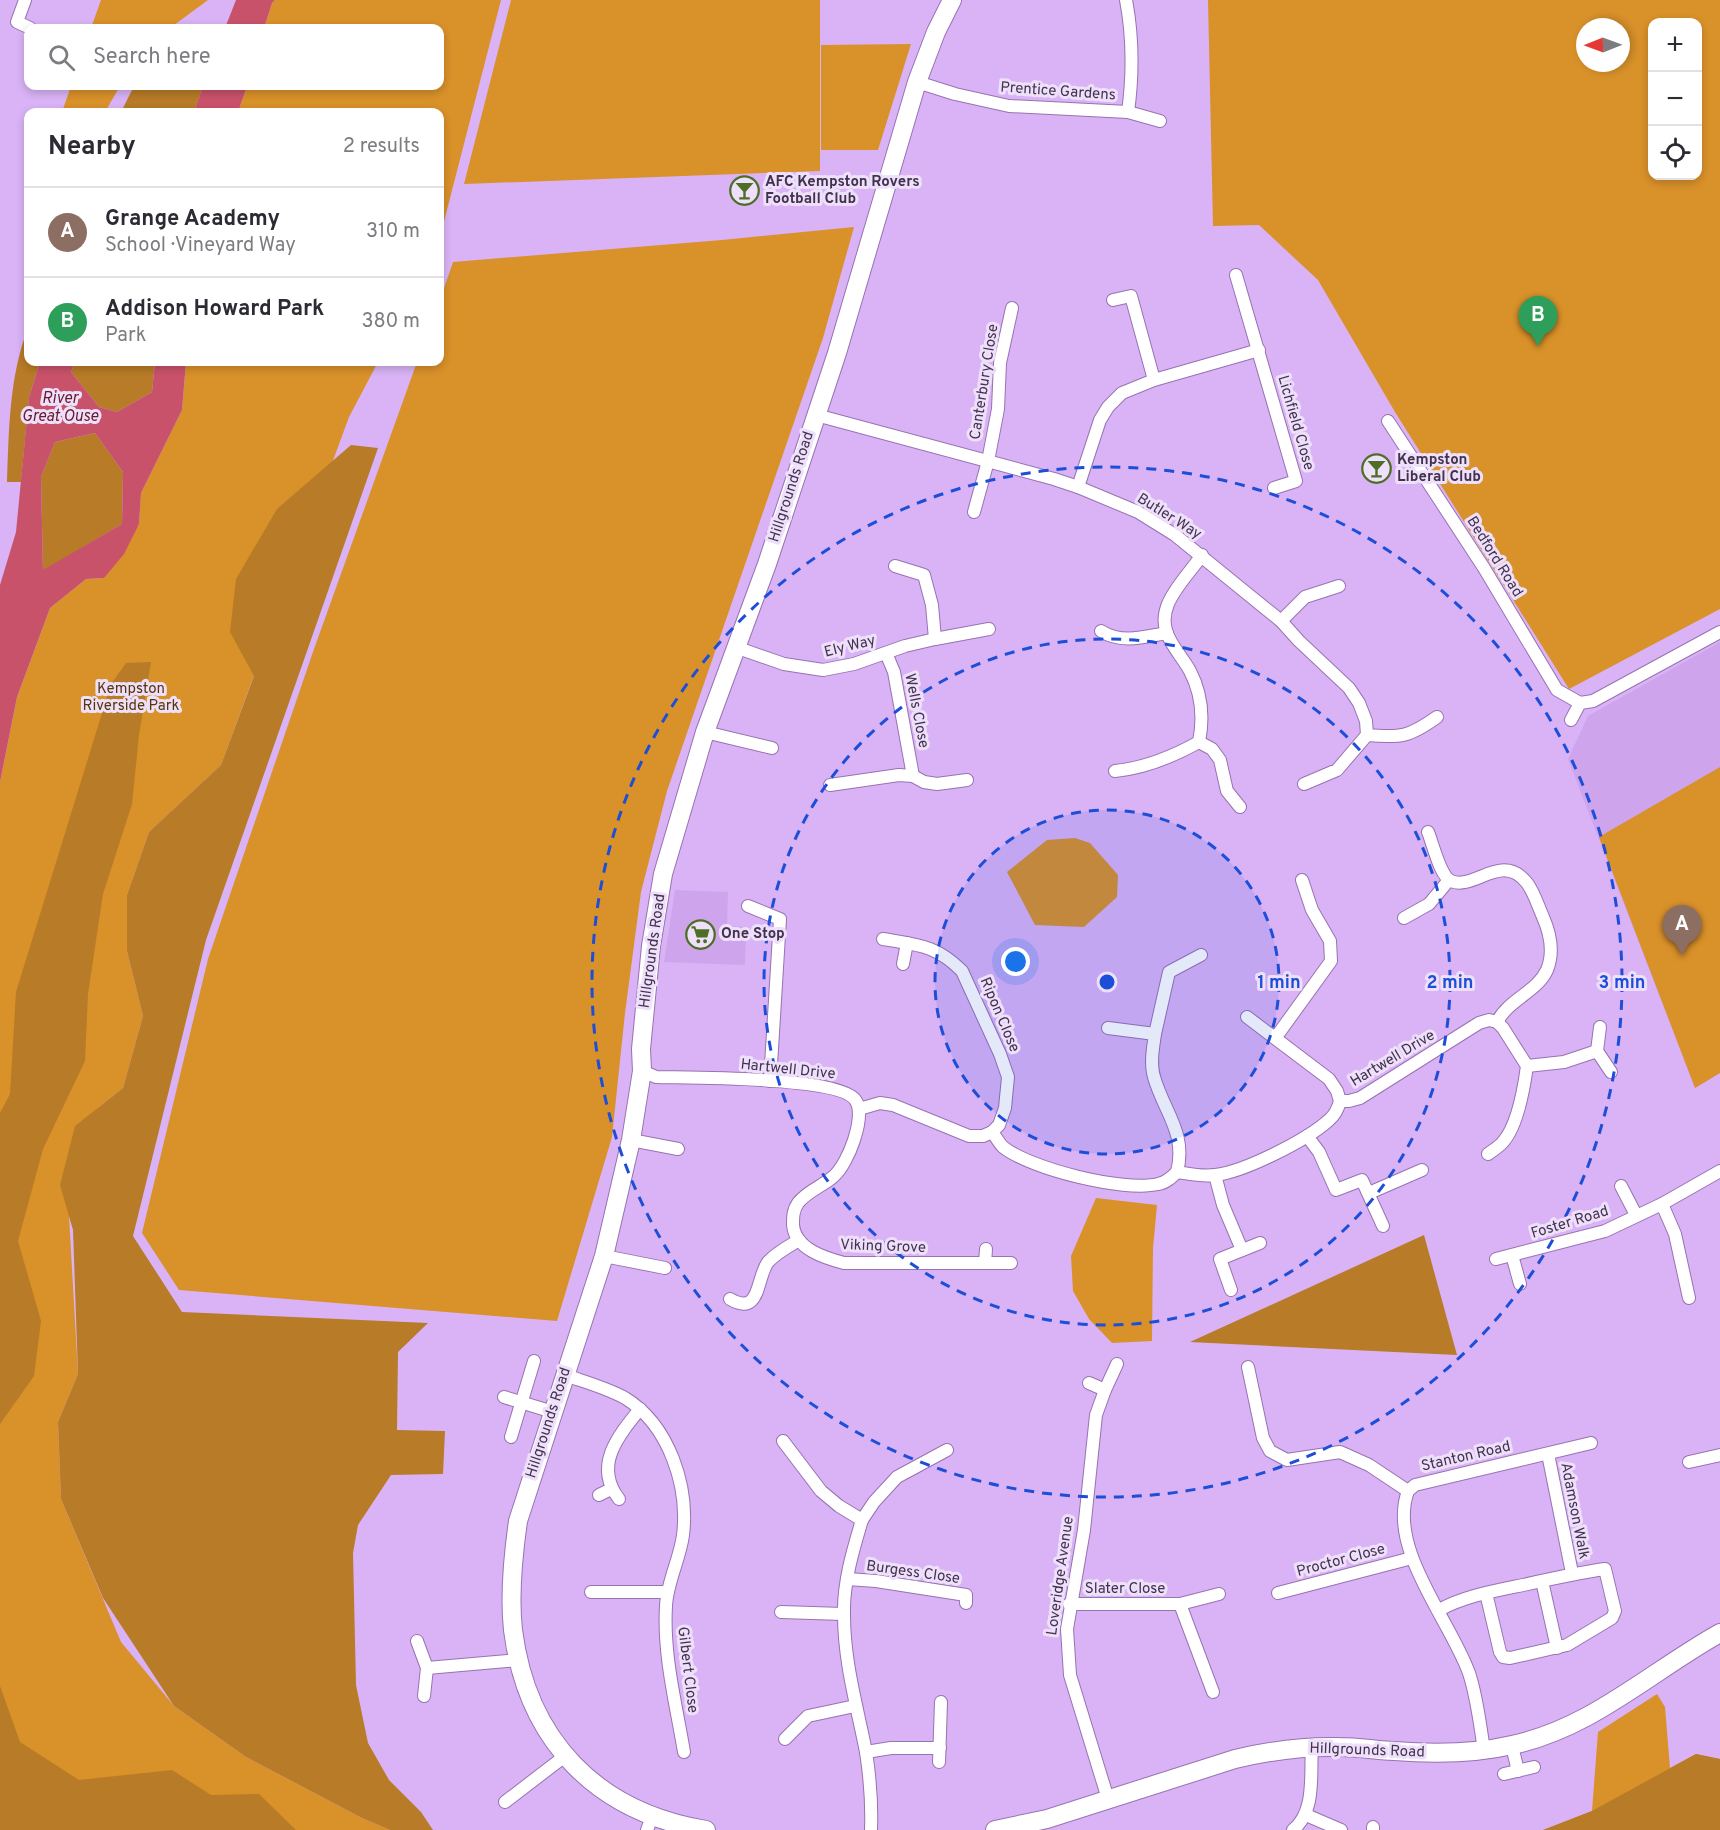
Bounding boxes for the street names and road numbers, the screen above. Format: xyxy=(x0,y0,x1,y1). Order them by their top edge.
street label: Prentice Gardens xyxy=(1000,78,1116,106)
street label: Canterbury Close xyxy=(966,323,1004,441)
street label: Lichfield Close xyxy=(1272,373,1318,473)
street label: Hillgrounds Road xyxy=(765,429,819,545)
street label: Butler Way xyxy=(1133,490,1205,544)
street label: Bedford Road xyxy=(1462,513,1526,601)
street label: Ely Way xyxy=(822,631,878,663)
street label: Wells Close xyxy=(899,672,933,750)
street label: Hillgrounds Road xyxy=(636,892,670,1010)
street label: Ripon Close xyxy=(975,975,1023,1055)
street label: Hartwell Drive xyxy=(1347,1026,1439,1092)
street label: Hartwell Drive xyxy=(740,1056,836,1084)
street label: Foster Road xyxy=(1529,1202,1611,1244)
street label: Viking Grove xyxy=(840,1236,926,1258)
street label: Hillgrounds Road xyxy=(522,1365,576,1481)
street label: Stanton Road xyxy=(1419,1437,1513,1477)
street label: Adamson Walk xyxy=(1555,1461,1593,1561)
street label: Loveridge Avenue xyxy=(1043,1515,1079,1637)
street label: Proctor Close xyxy=(1295,1540,1387,1582)
street label: Burgess Close xyxy=(865,1557,961,1589)
street label: Slater Close xyxy=(1085,1580,1165,1599)
street label: Gilbert Close xyxy=(672,1626,702,1714)
street label: Hillgrounds Road xyxy=(1309,1739,1425,1763)

